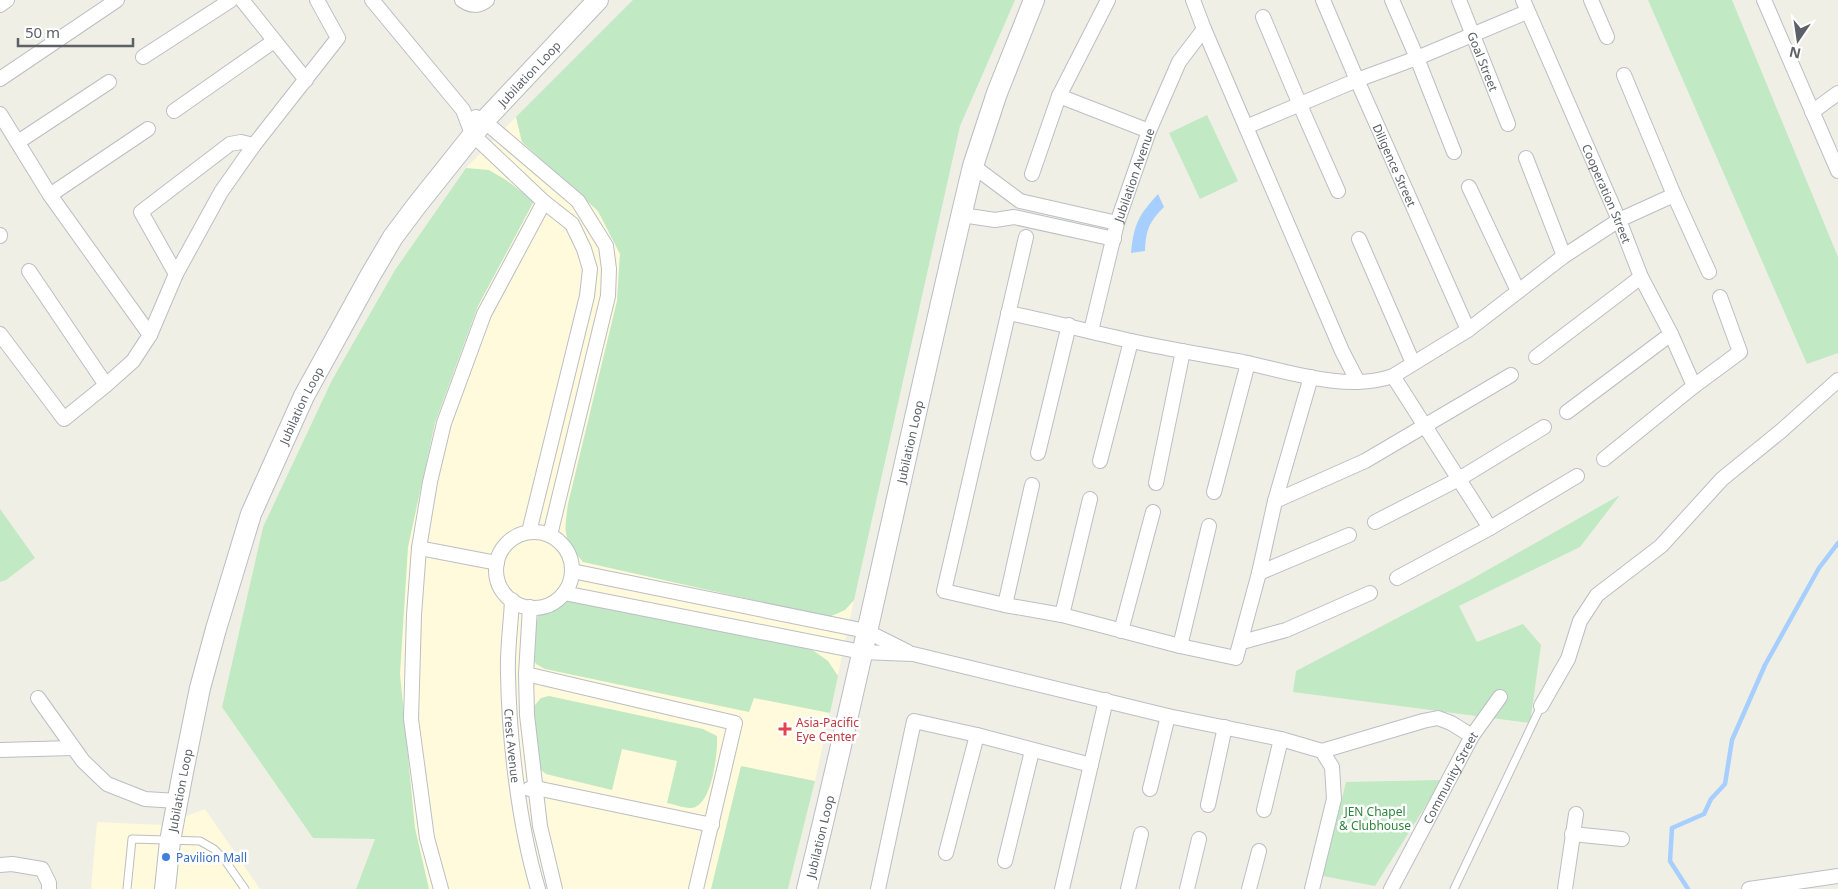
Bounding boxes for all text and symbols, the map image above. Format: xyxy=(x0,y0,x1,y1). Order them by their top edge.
scale bar xyxy=(18,15,132,47)
north arrow xyxy=(1773,15,1823,65)
text: 50 m xyxy=(25,22,60,42)
street label: Goal Street xyxy=(1464,29,1503,94)
street label: Jubilation Loop xyxy=(493,37,564,111)
text: N xyxy=(1787,43,1803,64)
street label: Diligence Street xyxy=(1369,121,1421,210)
street label: Jubilation Avenue xyxy=(1109,125,1158,225)
street label: Cooperation Street xyxy=(1578,141,1636,246)
street label: Jubilation Loop xyxy=(274,364,327,448)
street label: Jubilation Loop xyxy=(892,399,927,486)
street label: Crest Avenue xyxy=(501,708,525,784)
place label: Asia-Pacific Eye Center xyxy=(796,714,859,745)
marker: Asia-Pacific Eye Center xyxy=(778,722,792,736)
street label: Community Street xyxy=(1418,727,1482,827)
street label: Jubilation Loop xyxy=(163,747,196,834)
street label: Jubilation Loop xyxy=(801,793,838,881)
park label: JEN Chapel & Clubhouse xyxy=(1339,803,1411,834)
place label: Pavilion Mall xyxy=(176,849,247,866)
marker: Pavilion Mall xyxy=(160,851,172,863)

